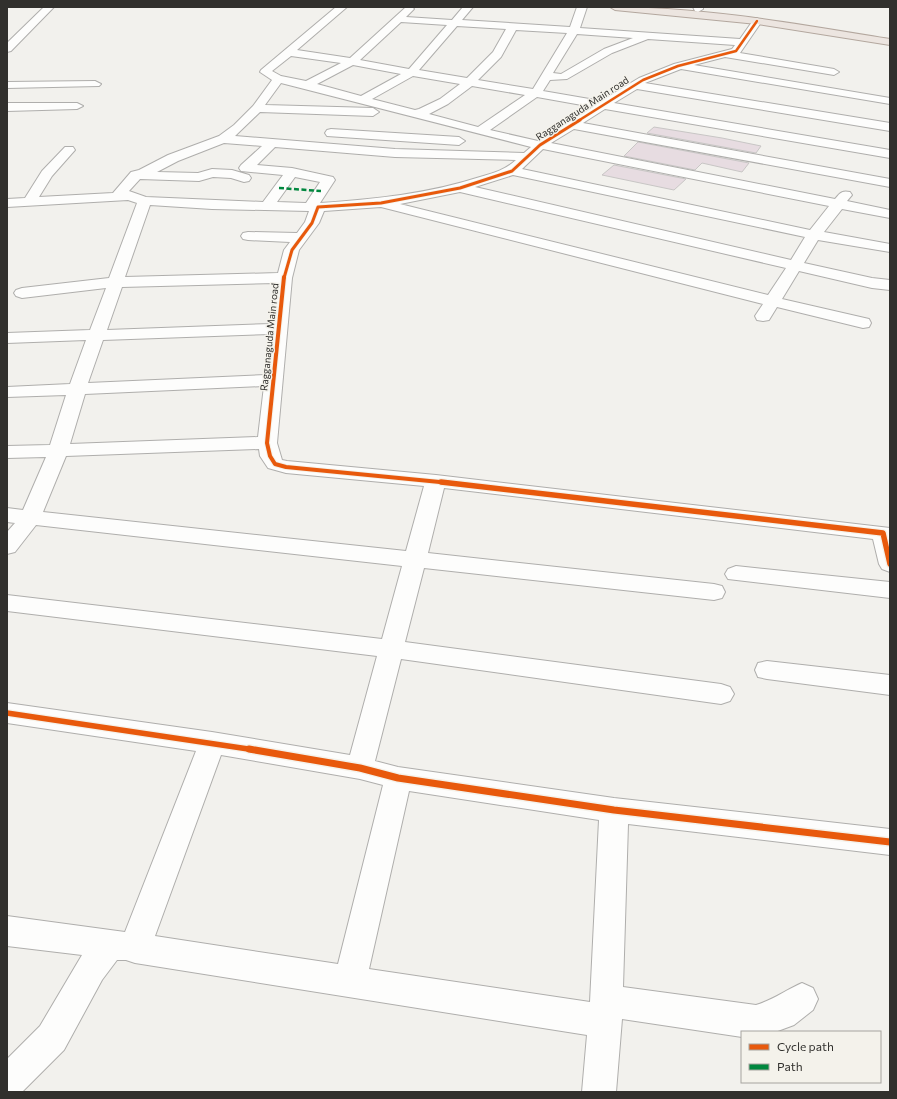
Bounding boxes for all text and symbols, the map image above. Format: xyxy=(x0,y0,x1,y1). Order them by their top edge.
street label: Ragganaguda Main road xyxy=(533,73,631,143)
street label: Ragganaguda Main road xyxy=(257,282,281,392)
legend xyxy=(741,1031,881,1083)
text: Cycle path xyxy=(777,1039,834,1053)
text: Path xyxy=(777,1059,803,1073)

